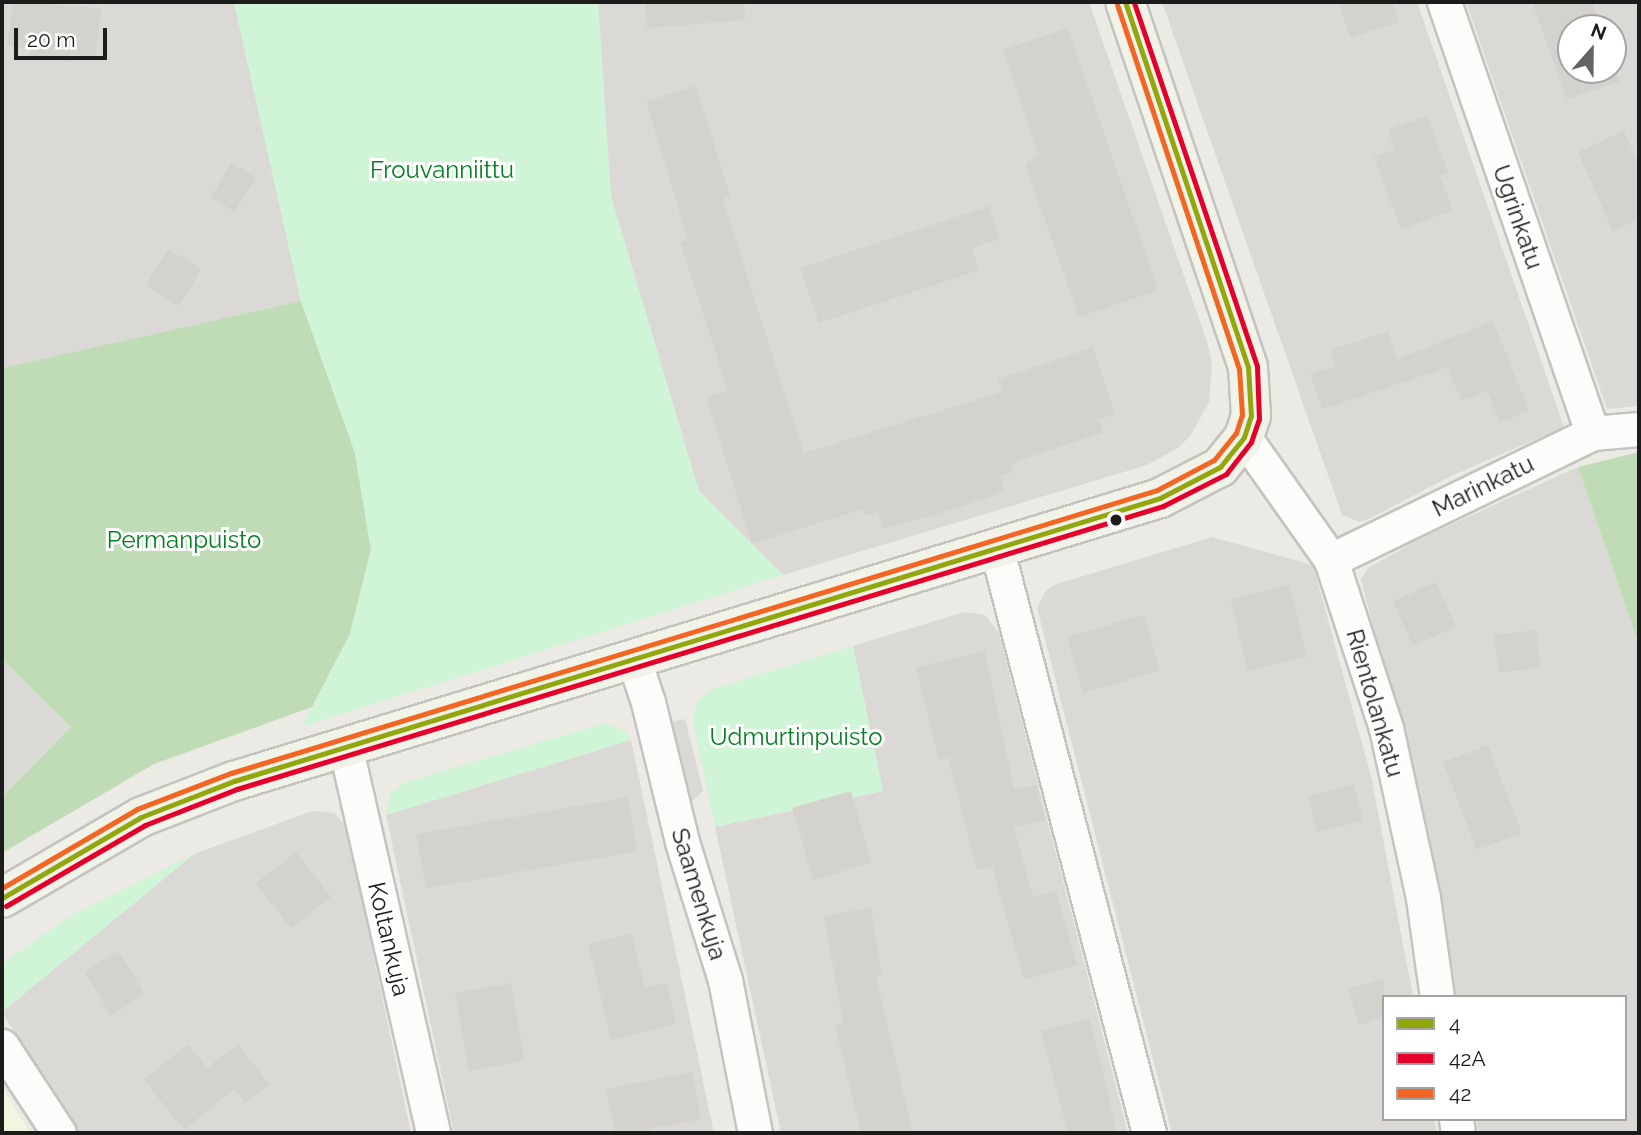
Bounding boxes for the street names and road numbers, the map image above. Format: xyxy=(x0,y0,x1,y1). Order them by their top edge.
street label: Ugrinkatu xyxy=(1487,161,1549,273)
street label: Marinkatu xyxy=(1427,449,1539,523)
street label: Rientolankatu xyxy=(1340,626,1410,780)
street label: Saamenkuja xyxy=(665,825,733,963)
street label: Koltankuja xyxy=(362,879,416,999)

